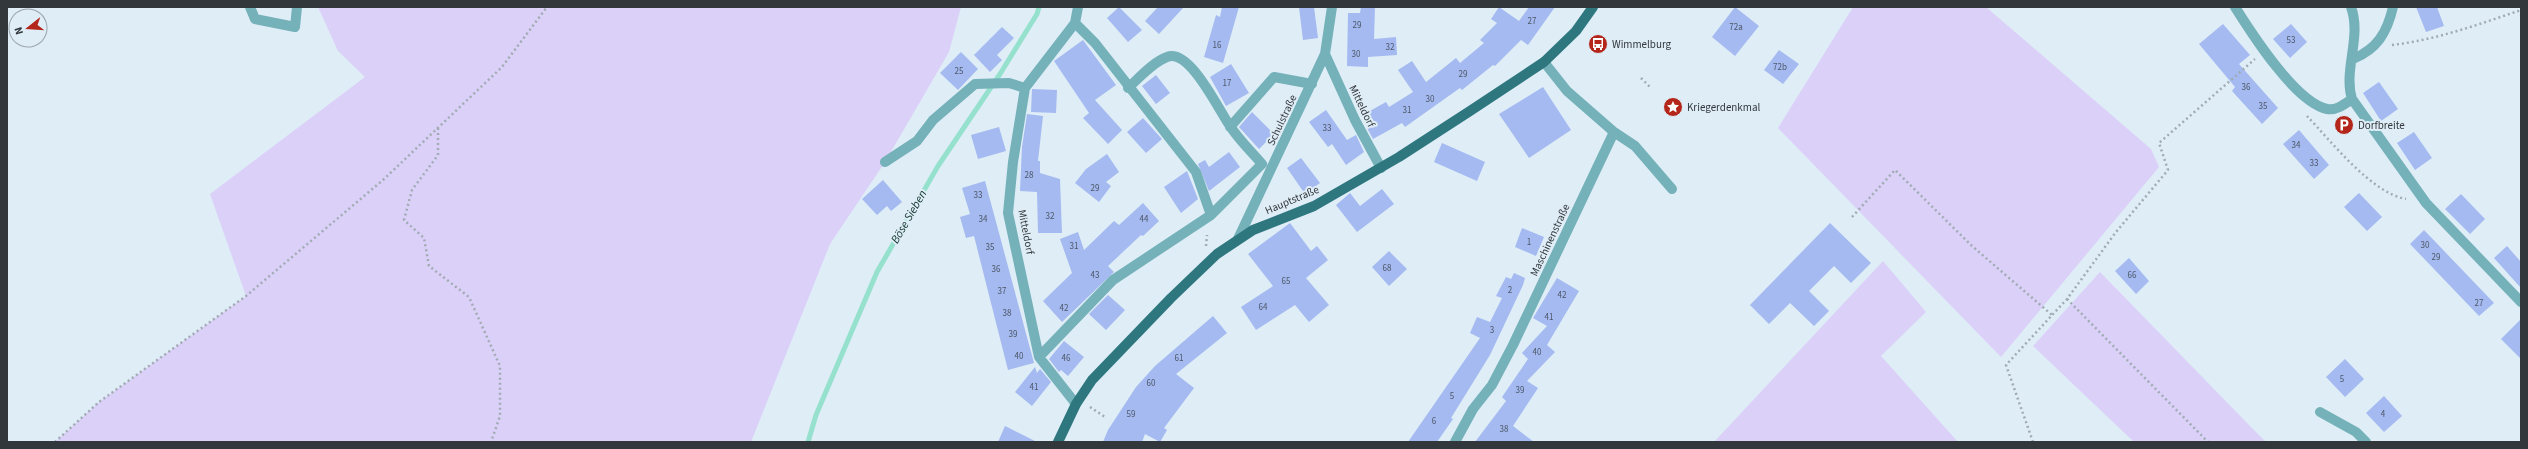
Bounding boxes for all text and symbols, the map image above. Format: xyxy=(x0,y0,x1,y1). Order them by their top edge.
north arrow xyxy=(8,8,48,48)
house number: 27 xyxy=(1528,15,1537,28)
house number: 29 xyxy=(1353,19,1362,32)
house number: 72a xyxy=(1729,21,1743,34)
text: N xyxy=(11,25,27,36)
bus stop icon: Wimmelburg xyxy=(1587,33,1609,55)
house number: 53 xyxy=(2287,34,2296,47)
place label: Wimmelburg xyxy=(1612,37,1672,52)
house number: 16 xyxy=(1213,39,1222,52)
house number: 32 xyxy=(1386,41,1395,54)
house number: 30 xyxy=(1352,48,1361,61)
house number: 72b xyxy=(1773,61,1787,74)
house number: 25 xyxy=(955,65,964,78)
house number: 29 xyxy=(1459,68,1468,81)
house number: 17 xyxy=(1223,77,1232,90)
house number: 36 xyxy=(2242,81,2251,94)
street label: Mitteldorf xyxy=(1345,82,1379,130)
street label: Schulstraße xyxy=(1264,92,1301,148)
house number: 30 xyxy=(1426,93,1435,106)
place icon: Kriegerdenkmal xyxy=(1662,96,1684,118)
place label: Kriegerdenkmal xyxy=(1687,100,1760,115)
house number: 35 xyxy=(2259,100,2268,113)
house number: 31 xyxy=(1403,104,1411,117)
parking icon: Dorfbreite xyxy=(2333,114,2355,136)
place label: Dorfbreite xyxy=(2358,118,2405,133)
house number: 33 xyxy=(1323,122,1332,135)
house number: 34 xyxy=(2292,139,2301,152)
house number: 33 xyxy=(2310,157,2319,170)
house number: 28 xyxy=(1025,169,1034,182)
house number: 29 xyxy=(1091,182,1100,195)
street label: Hauptstraße xyxy=(1263,182,1322,218)
water label: Böse Sieben xyxy=(887,187,931,247)
house number: 33 xyxy=(974,189,983,202)
street label: Maschinenstraße xyxy=(1527,201,1574,279)
street label: Mitteldorf xyxy=(1014,208,1038,256)
house number: 32 xyxy=(1046,210,1055,223)
house number: 34 xyxy=(979,213,988,226)
house number: 44 xyxy=(1140,213,1149,226)
house number: 1 xyxy=(1527,236,1531,249)
house number: 30 xyxy=(2421,239,2430,252)
house number: 31 xyxy=(1070,240,1078,253)
house number: 35 xyxy=(986,241,995,254)
house number: 29 xyxy=(2432,251,2441,264)
house number: 68 xyxy=(1383,262,1392,275)
house number: 36 xyxy=(992,263,1001,276)
house number: 43 xyxy=(1091,269,1100,282)
house number: 66 xyxy=(2128,269,2137,282)
house number: 65 xyxy=(1282,275,1291,288)
house number: 2 xyxy=(1508,284,1513,297)
house number: 37 xyxy=(998,285,1007,298)
house number: 42 xyxy=(1558,289,1567,302)
house number: 27 xyxy=(2475,297,2484,310)
house number: 64 xyxy=(1259,301,1268,314)
house number: 42 xyxy=(1060,302,1069,315)
house number: 38 xyxy=(1003,307,1012,320)
house number: 41 xyxy=(1545,311,1553,324)
house number: 3 xyxy=(1490,324,1495,337)
house number: 39 xyxy=(1009,328,1018,341)
house number: 40 xyxy=(1533,346,1542,359)
house number: 40 xyxy=(1015,350,1024,363)
house number: 46 xyxy=(1062,352,1071,365)
house number: 61 xyxy=(1175,352,1183,365)
house number: 5 xyxy=(2340,373,2345,386)
house number: 60 xyxy=(1147,377,1156,390)
house number: 41 xyxy=(1030,381,1038,394)
house number: 39 xyxy=(1516,384,1525,397)
house number: 5 xyxy=(1450,390,1455,403)
house number: 59 xyxy=(1127,408,1136,421)
house number: 4 xyxy=(2381,408,2386,421)
house number: 6 xyxy=(1432,415,1437,428)
house number: 38 xyxy=(1500,423,1509,436)

